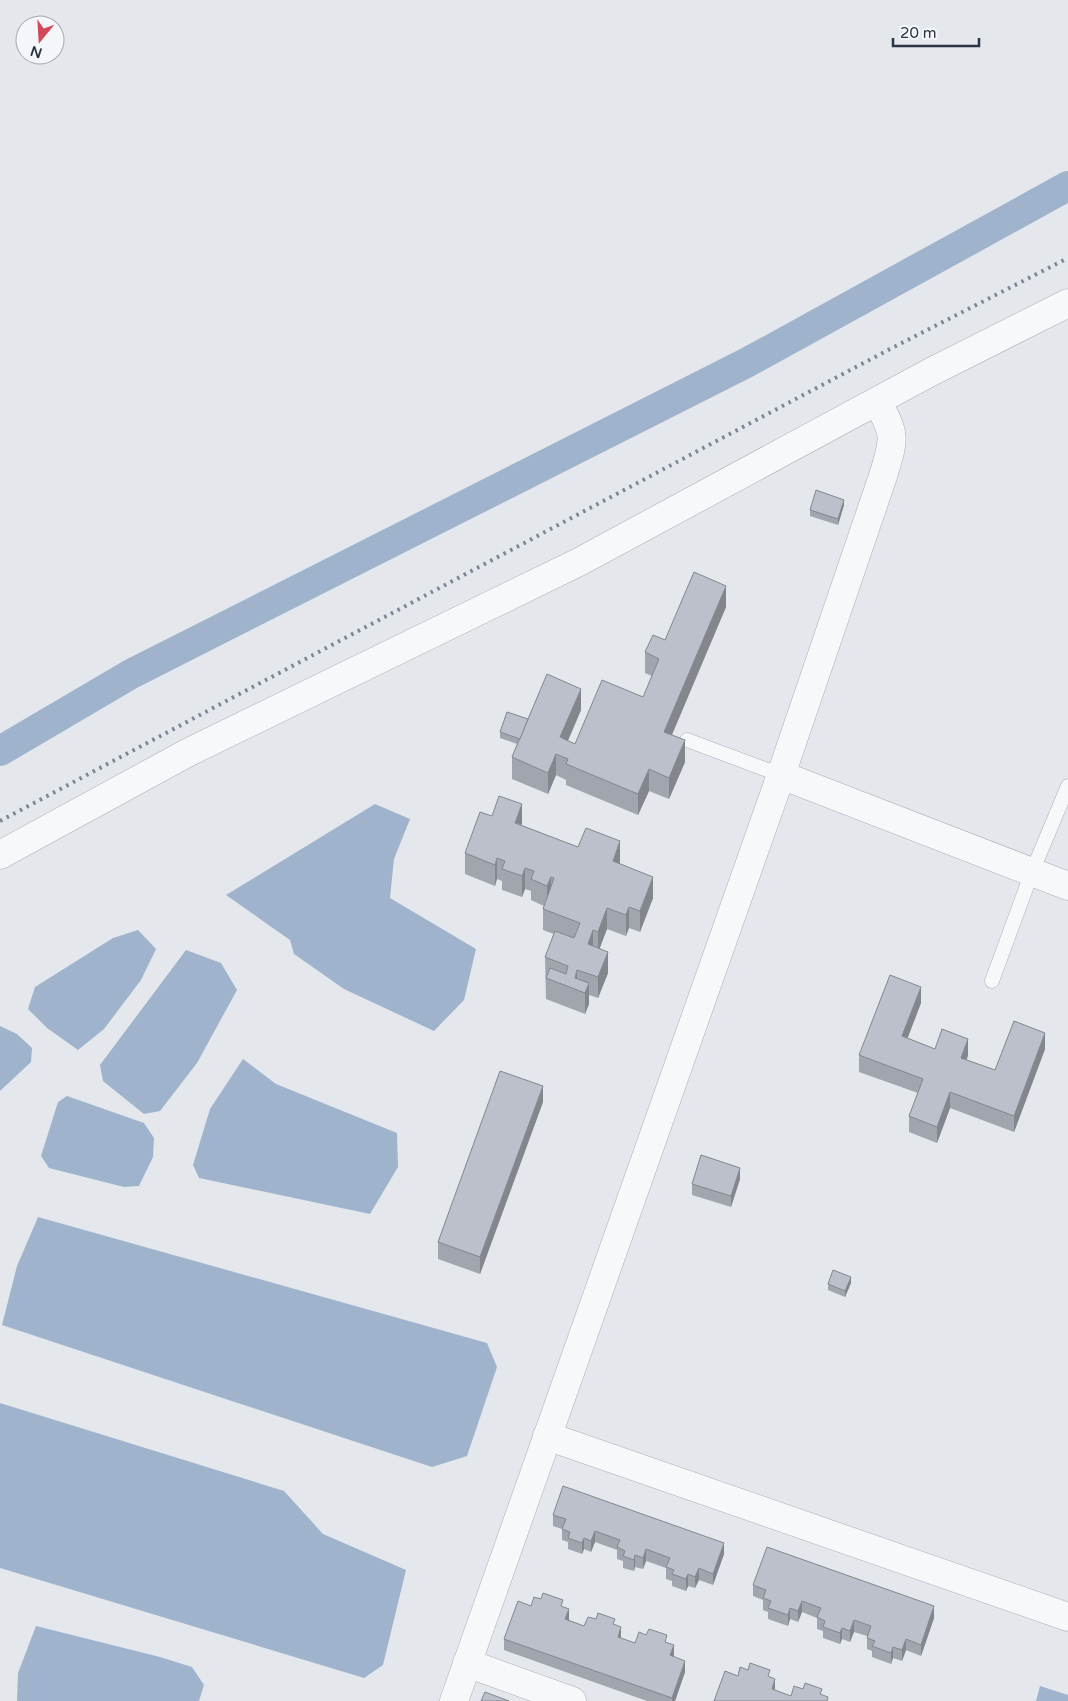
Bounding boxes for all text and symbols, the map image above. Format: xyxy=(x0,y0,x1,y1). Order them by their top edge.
north arrow xyxy=(15,15,65,65)
scale bar xyxy=(893,15,979,47)
text: 20 m xyxy=(900,24,937,42)
text: N xyxy=(28,42,44,62)

